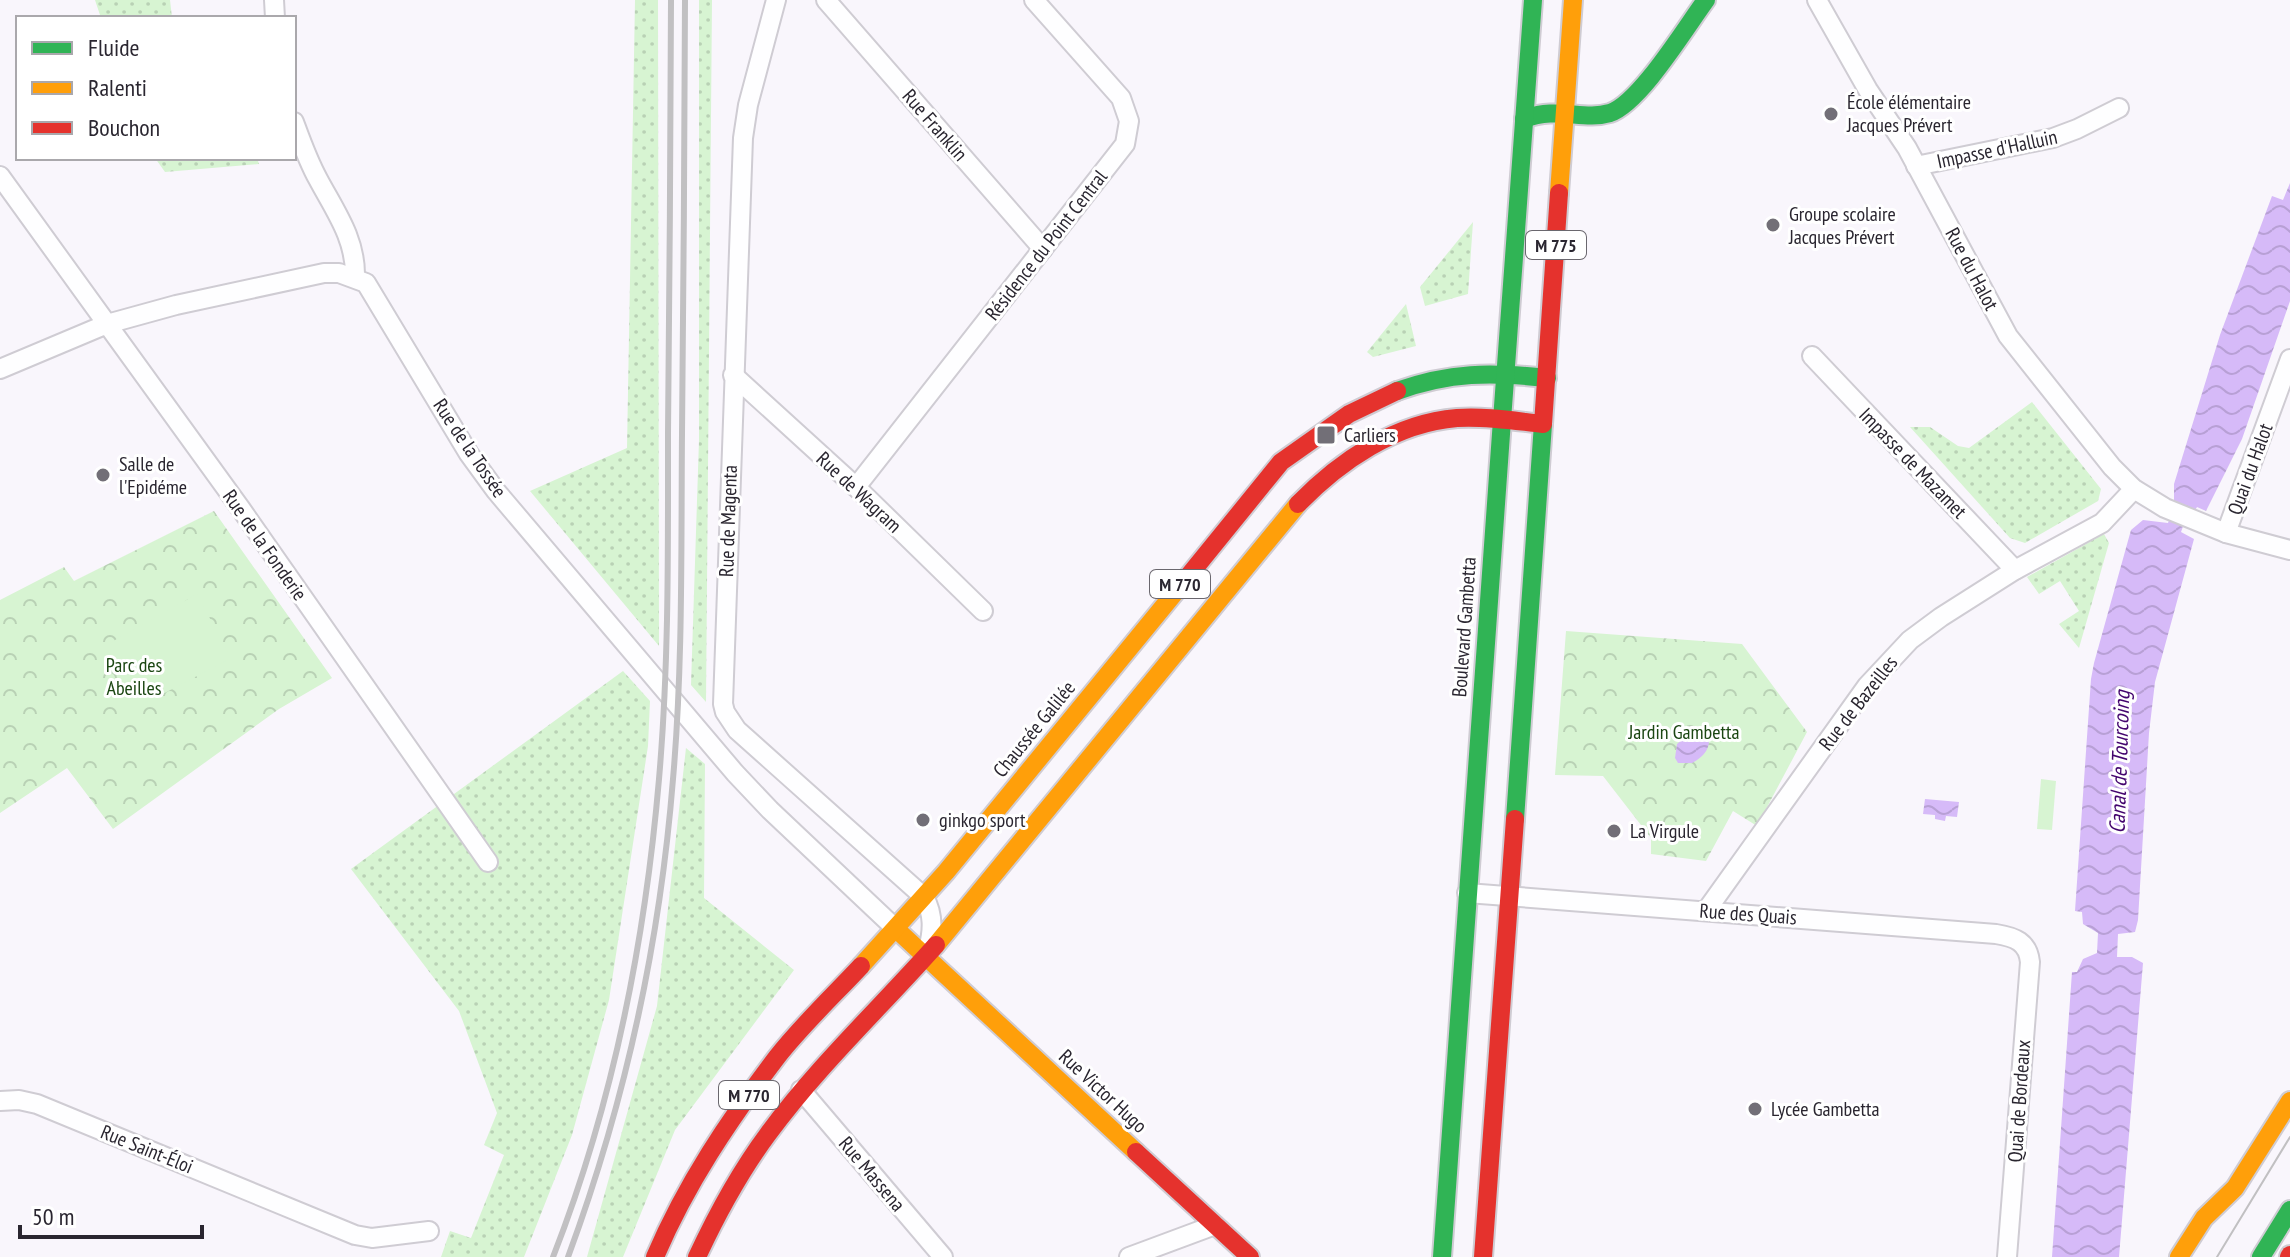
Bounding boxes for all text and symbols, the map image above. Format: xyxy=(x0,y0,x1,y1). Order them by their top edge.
legend xyxy=(16,16,296,160)
text: Fluide xyxy=(88,32,139,63)
text: Ralenti xyxy=(88,72,147,103)
street label: Rue Franklin xyxy=(897,84,973,166)
place label: École élémentaire Jacques Prévert xyxy=(1846,89,1971,138)
marker: École élémentaire Jacques Prévert xyxy=(1822,105,1840,123)
text: Bouchon xyxy=(88,112,160,143)
street label: Impasse d'Halluin xyxy=(1934,124,2060,174)
street label: Résidence du Point Central xyxy=(979,164,1113,325)
place label: Groupe scolaire Jacques Prévert xyxy=(1788,201,1896,250)
marker: Groupe scolaire Jacques Prévert xyxy=(1764,216,1782,234)
street label: Rue du Halot xyxy=(1939,223,2005,315)
road number: M 775 xyxy=(1526,231,1586,259)
street label: Rue de la Tossée xyxy=(427,394,513,502)
street label: Impasse de Mazamet xyxy=(1854,402,1973,524)
street label: Quai du Halot xyxy=(2221,419,2279,518)
place label: Carliers xyxy=(1344,422,1396,448)
marker: Carliers xyxy=(1315,424,1337,446)
street label: Rue de Wagram xyxy=(811,446,907,538)
place label: Salle de l'Epidéme xyxy=(119,451,187,500)
street label: Rue de Magenta xyxy=(713,465,743,577)
marker: Salle de l'Epidéme xyxy=(94,466,112,484)
street label: Rue de la Fonderie xyxy=(217,484,313,606)
street label: Boulevard Gambetta xyxy=(1446,556,1482,698)
road number: M 770 xyxy=(1150,570,1210,598)
street label: Rue de Bazeilles xyxy=(1813,650,1903,756)
park label: Parc des Abeilles xyxy=(106,652,163,701)
street label: Chaussée Galilée xyxy=(987,676,1081,782)
water label: Canal de Tourcoing xyxy=(2103,689,2136,834)
park label: Jardin Gambetta xyxy=(1627,719,1740,745)
place label: ginkgo sport xyxy=(939,807,1026,833)
marker: ginkgo sport xyxy=(914,811,932,829)
place label: La Virgule xyxy=(1630,818,1699,844)
marker: La Virgule xyxy=(1605,822,1623,840)
street label: Rue des Quais xyxy=(1698,898,1798,930)
street label: Quai de Bordeaux xyxy=(2002,1039,2036,1163)
street label: Rue Victor Hugo xyxy=(1053,1044,1153,1138)
road number: M 770 xyxy=(719,1081,779,1109)
place label: Lycée Gambetta xyxy=(1771,1096,1879,1122)
marker: Lycée Gambetta xyxy=(1746,1100,1764,1118)
street label: Rue Saint-Éloi xyxy=(97,1119,197,1179)
street label: Rue Massena xyxy=(833,1131,911,1217)
scale bar xyxy=(20,1189,202,1239)
text: 50 m xyxy=(32,1201,74,1232)

